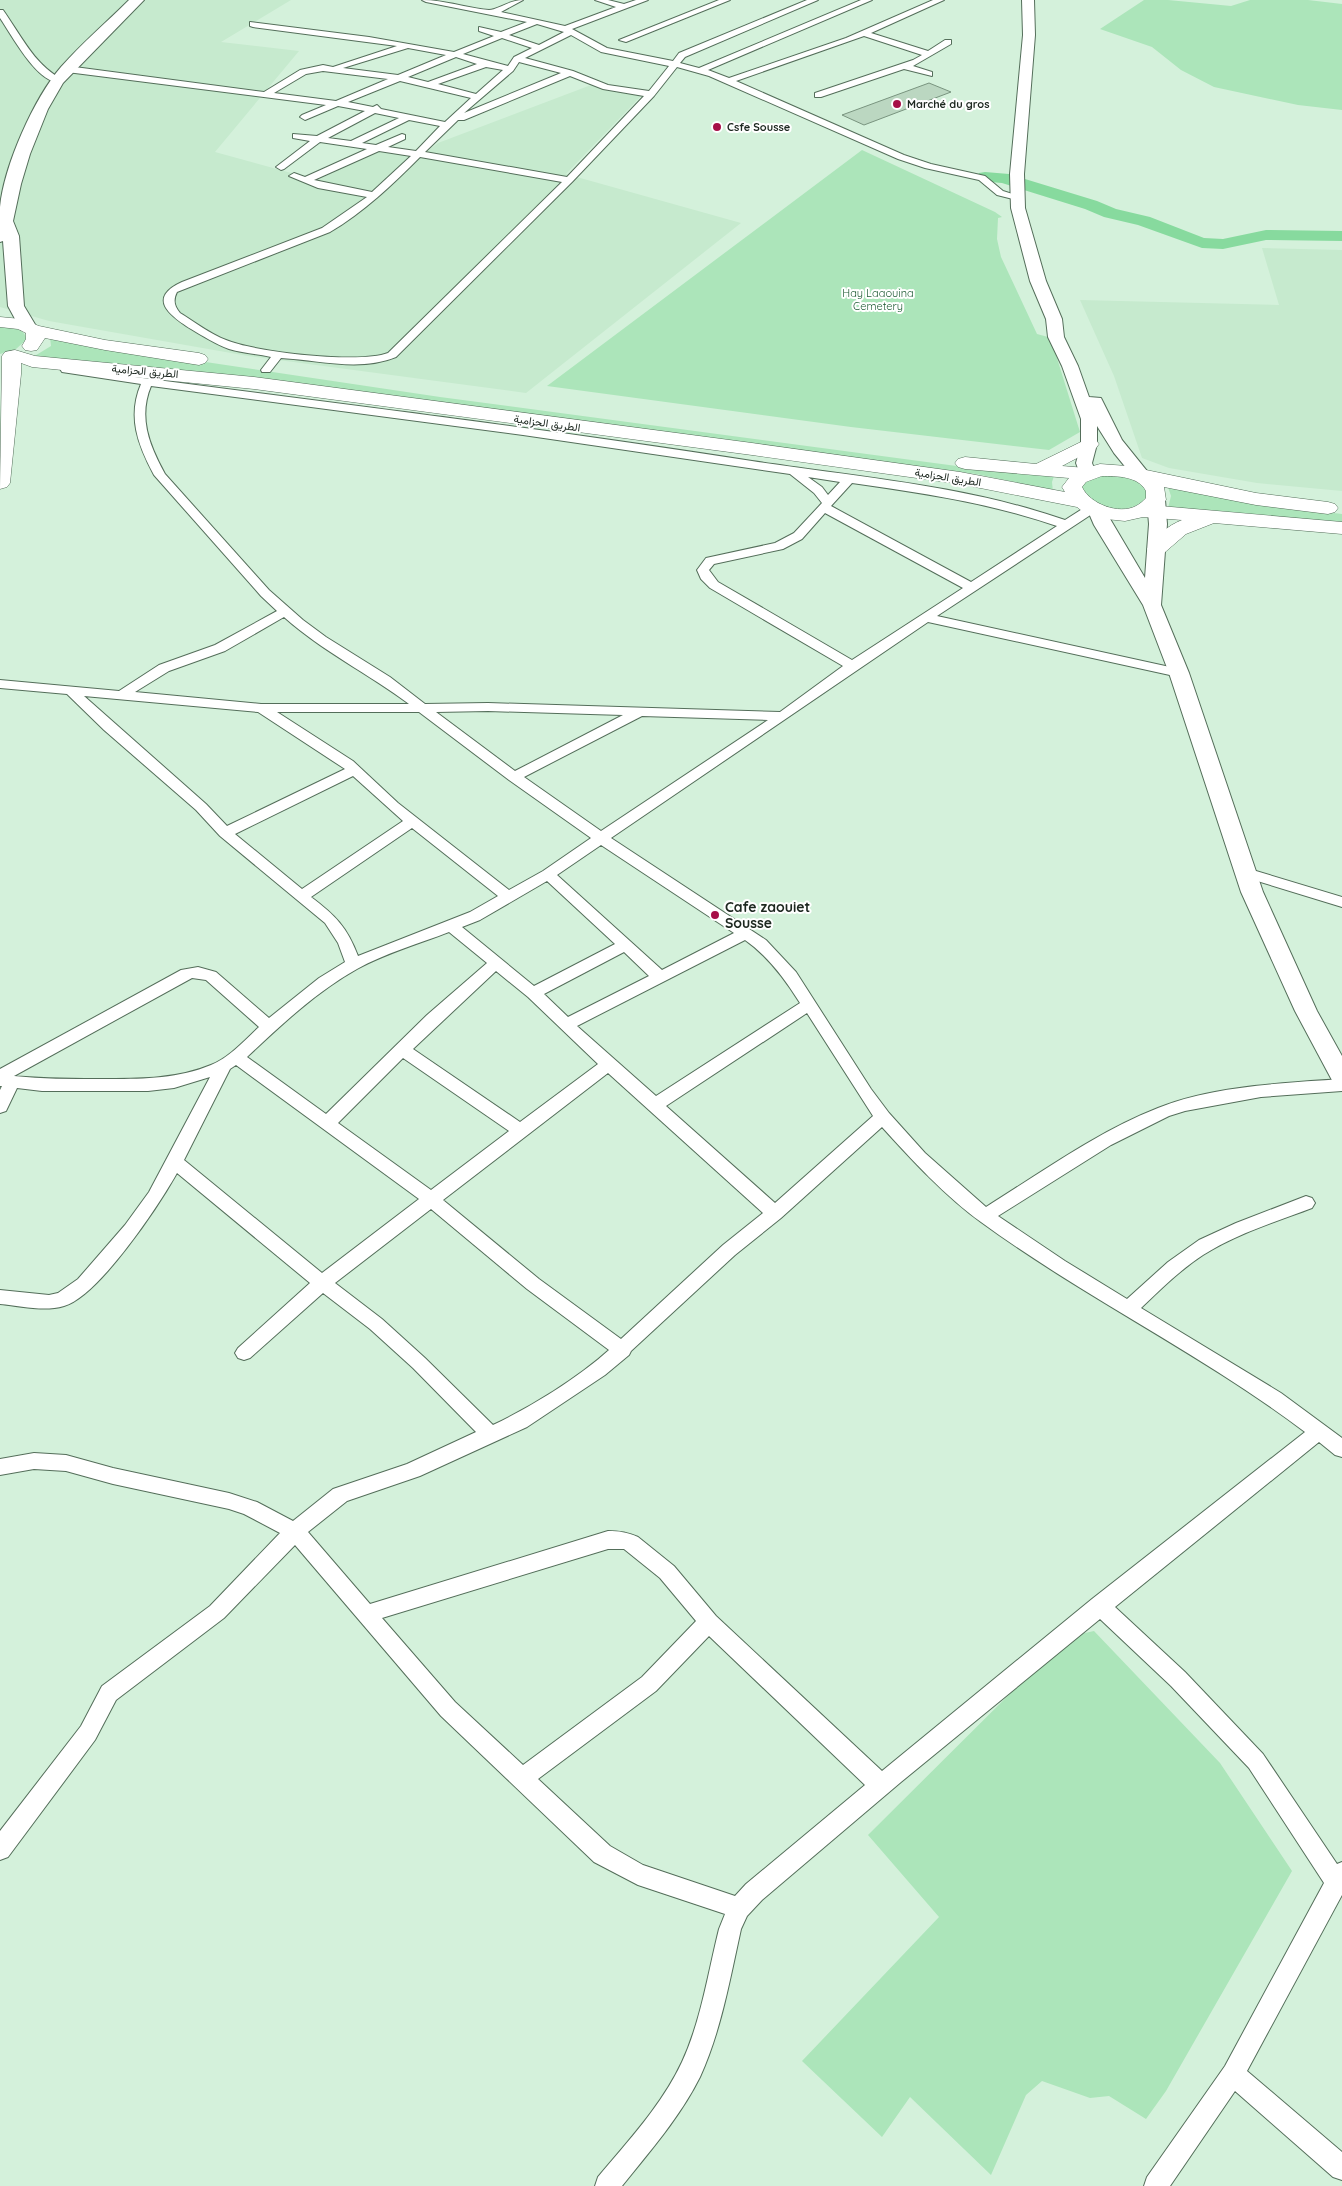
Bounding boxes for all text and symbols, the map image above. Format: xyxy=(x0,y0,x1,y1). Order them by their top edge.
place label: Marché du gros xyxy=(907,97,990,111)
marker: Marché du gros xyxy=(891,98,903,110)
place label: Csfe Sousse xyxy=(727,120,791,134)
marker: Csfe Sousse xyxy=(711,121,723,133)
park label: Hay Laaouina Cemetery xyxy=(842,286,914,313)
street label: الطريق الحزامية xyxy=(111,361,179,381)
street label: الطريق الحزامية xyxy=(513,411,581,435)
street label: الطريق الحزامية xyxy=(914,465,982,489)
place label: Cafe zaouiet Sousse xyxy=(725,898,811,932)
marker: Cafe zaouiet Sousse xyxy=(709,909,721,921)

